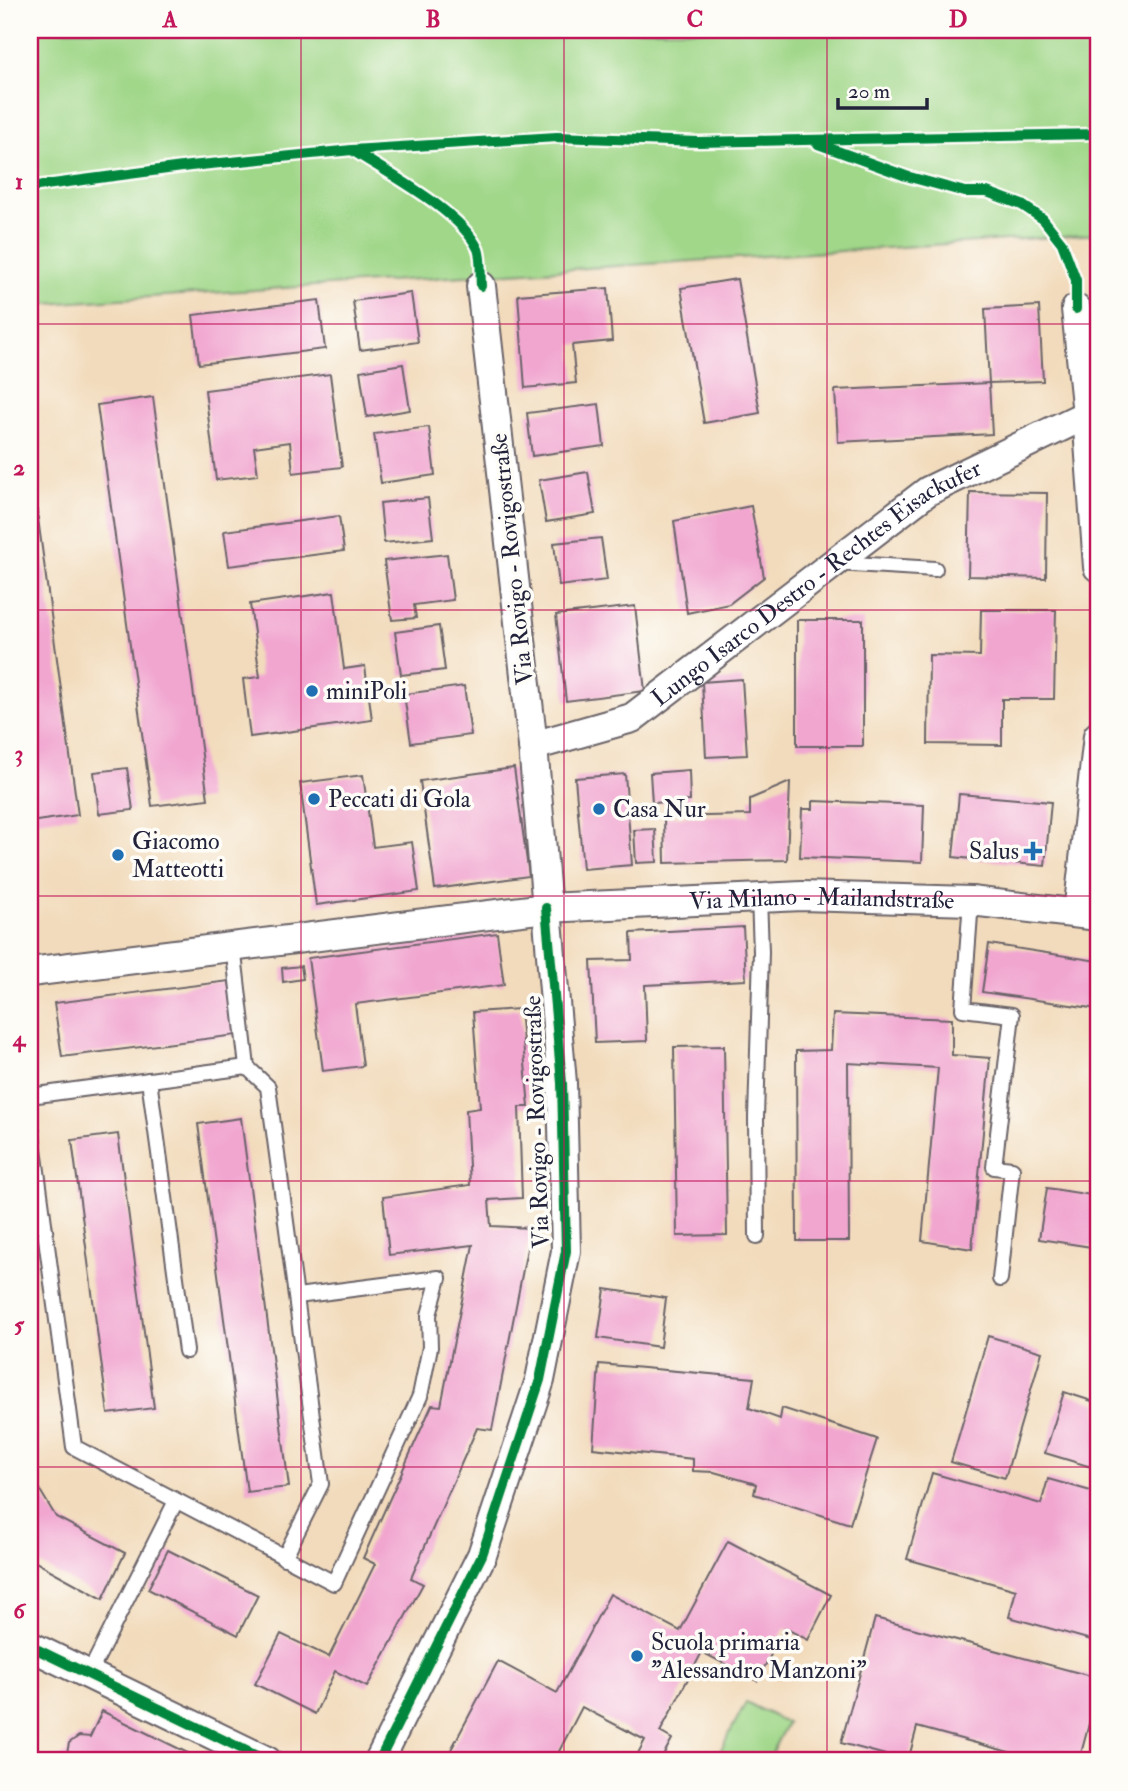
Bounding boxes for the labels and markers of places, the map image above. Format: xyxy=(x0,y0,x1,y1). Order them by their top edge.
place label: miniPoli xyxy=(326,676,407,707)
marker: miniPoli xyxy=(304,683,320,699)
place label: Peccati di Gola xyxy=(328,784,472,815)
marker: Peccati di Gola xyxy=(306,791,322,807)
place label: Casa Nur xyxy=(613,794,706,825)
marker: Casa Nur xyxy=(591,801,607,817)
place label: Giacomo Matteotti xyxy=(132,826,224,885)
place label: Salus xyxy=(969,836,1019,867)
marker: Salus xyxy=(1025,843,1041,859)
marker: Giacomo Matteotti xyxy=(110,847,126,863)
place label: Scuola primaria "Alessandro Manzoni" xyxy=(651,1627,867,1686)
marker: Scuola primaria "Alessandro Manzoni" xyxy=(629,1648,645,1664)

